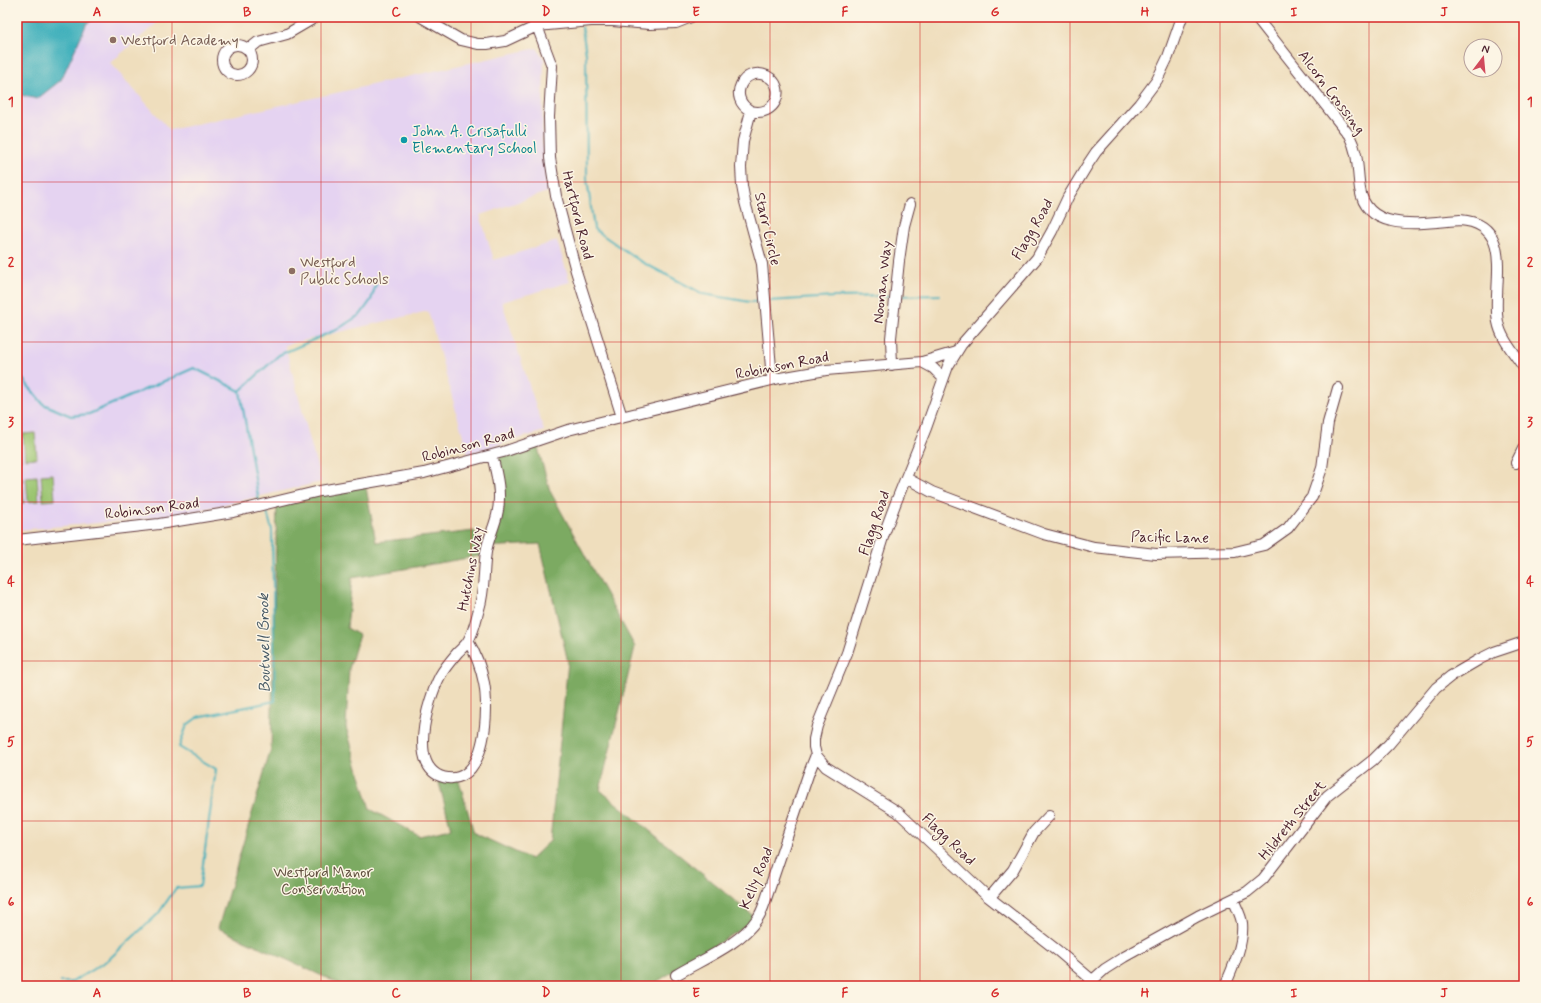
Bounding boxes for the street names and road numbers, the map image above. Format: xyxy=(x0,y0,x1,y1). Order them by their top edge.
street label: Alcorn Crossing xyxy=(1293,46,1369,139)
street label: Hartford Road xyxy=(554,169,598,262)
street label: Starr Circle xyxy=(749,191,785,268)
street label: Flagg Road xyxy=(1007,195,1059,264)
street label: Noonan Way xyxy=(869,239,897,325)
street label: Robinson Road xyxy=(734,347,831,385)
street label: Robinson Road xyxy=(420,424,517,468)
street label: Flagg Road xyxy=(854,488,896,559)
street label: Robinson Road xyxy=(104,493,200,525)
street label: Hutchins Way xyxy=(453,525,489,613)
street label: Pacific Lane xyxy=(1131,527,1209,549)
street label: Hildreth Street xyxy=(1254,776,1331,865)
street label: Flagg Road xyxy=(916,809,980,871)
street label: Kelly Road xyxy=(735,844,779,913)

